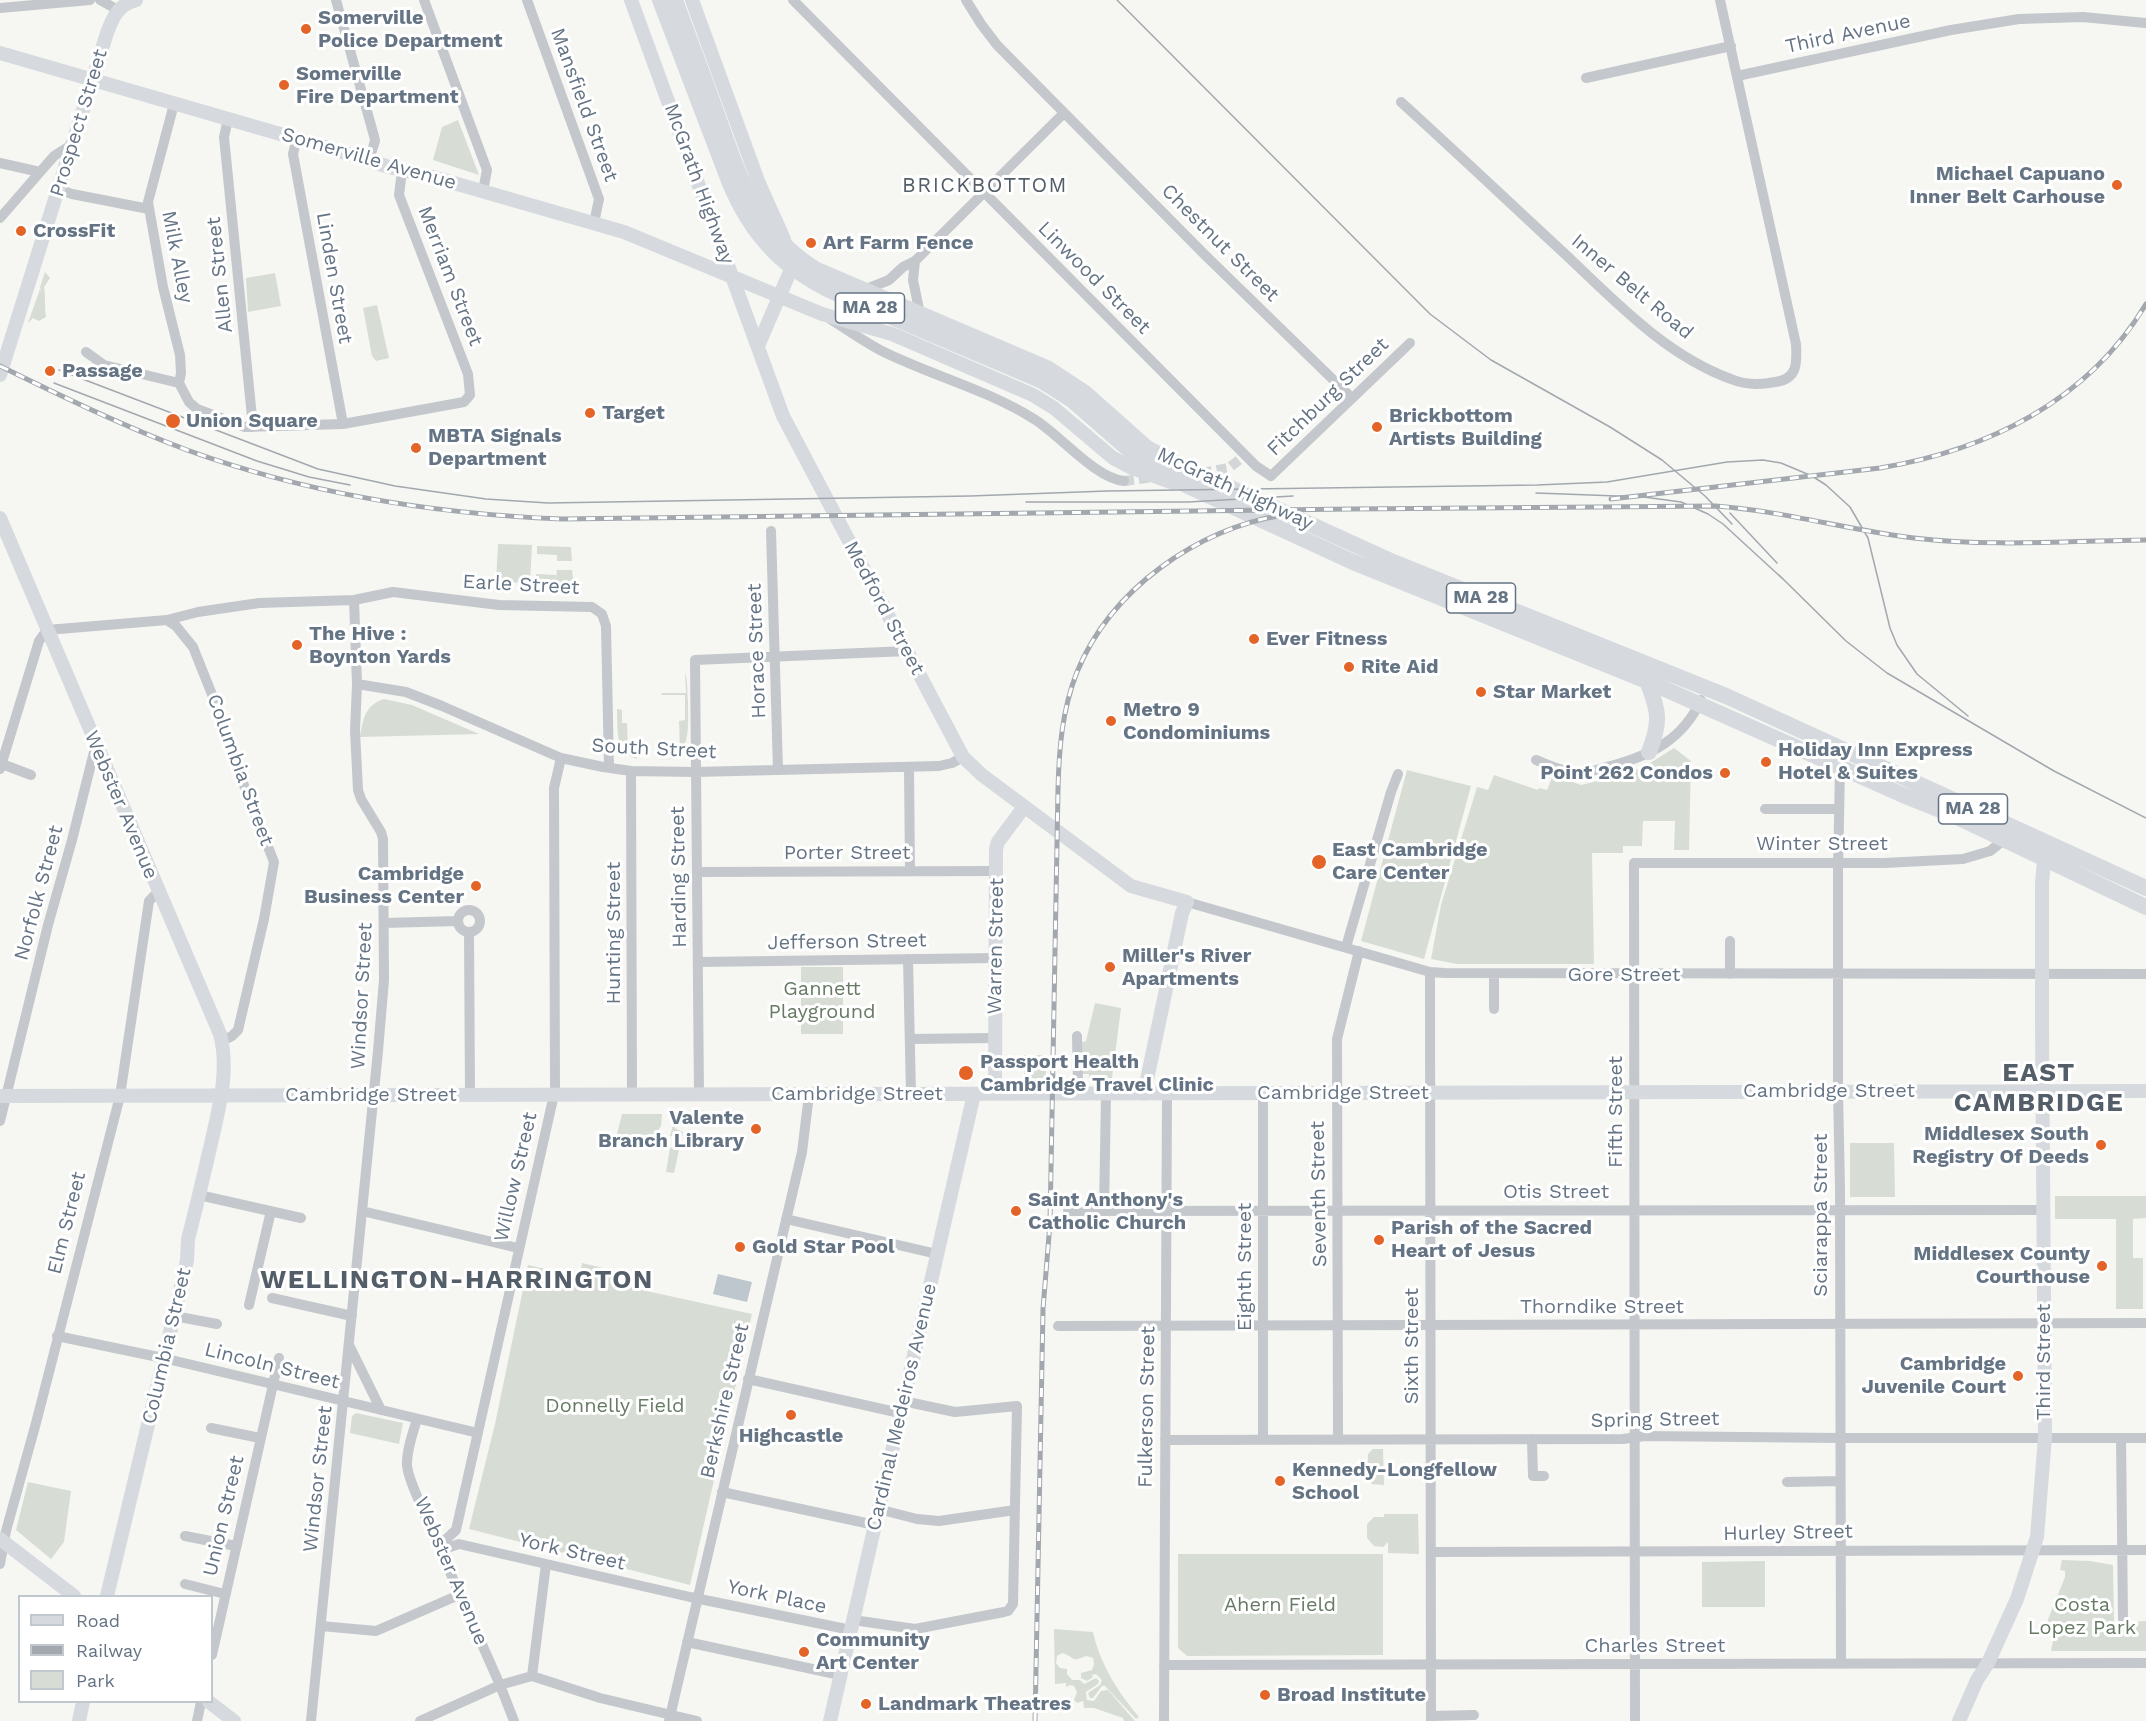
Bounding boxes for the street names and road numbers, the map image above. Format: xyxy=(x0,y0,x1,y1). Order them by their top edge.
street label: Third Avenue xyxy=(1783,9,1913,59)
street label: Mansfield Street xyxy=(545,25,623,185)
street label: Prospect Street xyxy=(45,46,113,200)
street label: McGrath Highway xyxy=(659,100,739,268)
street label: Somerville Avenue xyxy=(279,123,459,195)
street label: Chestnut Street xyxy=(1156,179,1284,307)
street label: Merriam Street xyxy=(412,203,488,349)
street label: Milk Alley xyxy=(156,209,198,305)
street label: Linden Street xyxy=(311,210,357,346)
street label: Allen Street xyxy=(202,216,238,334)
street label: Linwood Street xyxy=(1033,217,1155,339)
street label: Inner Belt Road xyxy=(1566,229,1698,345)
road number: MA 28 xyxy=(836,293,904,323)
street label: Fitchburg Street xyxy=(1262,333,1394,461)
street label: McGrath Highway xyxy=(1153,442,1317,536)
street label: Medford Street xyxy=(839,537,929,679)
street label: Earle Street xyxy=(462,570,580,600)
street label: Horace Street xyxy=(743,583,771,719)
road number: MA 28 xyxy=(1446,583,1516,613)
street label: Columbia Street xyxy=(201,691,279,849)
street label: Webster Avenue xyxy=(79,727,163,883)
street label: South Street xyxy=(591,734,717,764)
road number: MA 28 xyxy=(1938,794,2008,824)
street label: Harding Street xyxy=(666,806,692,948)
street label: Norfolk Street xyxy=(9,823,69,963)
street label: Winter Street xyxy=(1756,832,1888,856)
street label: Porter Street xyxy=(784,841,910,865)
street label: Hunting Street xyxy=(602,862,626,1004)
street label: Warren Street xyxy=(983,877,1009,1015)
street label: Windsor Street xyxy=(346,922,378,1070)
street label: Jefferson Street xyxy=(767,929,927,955)
street label: Gore Street xyxy=(1568,963,1680,987)
street label: Fifth Street xyxy=(1604,1056,1628,1168)
street label: Cambridge Street xyxy=(1743,1079,1915,1103)
street label: Cambridge Street xyxy=(1257,1081,1429,1105)
street label: Cambridge Street xyxy=(771,1082,943,1106)
street label: Cambridge Street xyxy=(285,1083,457,1107)
street label: Willow Street xyxy=(489,1110,543,1244)
street label: Seventh Street xyxy=(1306,1121,1332,1267)
street label: Sciarappa Street xyxy=(1809,1133,1833,1297)
street label: Elm Street xyxy=(43,1169,91,1277)
street label: Otis Street xyxy=(1503,1180,1609,1204)
street label: Eighth Street xyxy=(1233,1203,1257,1331)
street label: Columbia Street xyxy=(137,1266,197,1426)
street label: Cardinal Medeiros Avenue xyxy=(862,1281,942,1533)
street label: Sixth Street xyxy=(1400,1288,1424,1404)
street label: Thorndike Street xyxy=(1520,1295,1684,1319)
street label: Third Street xyxy=(2032,1304,2056,1420)
street label: Berkshire Street xyxy=(695,1321,755,1481)
street label: Fulkerson Street xyxy=(1134,1326,1160,1488)
street label: Lincoln Street xyxy=(202,1338,342,1394)
street label: Windsor Street xyxy=(298,1405,338,1553)
street label: Spring Street xyxy=(1590,1407,1720,1433)
street label: Union Street xyxy=(198,1453,250,1579)
street label: Webster Avenue xyxy=(409,1493,493,1649)
street label: Hurley Street xyxy=(1723,1520,1853,1546)
street label: York Street xyxy=(516,1528,628,1576)
street label: York Place xyxy=(725,1575,829,1619)
street label: Charles Street xyxy=(1585,1634,1725,1658)

